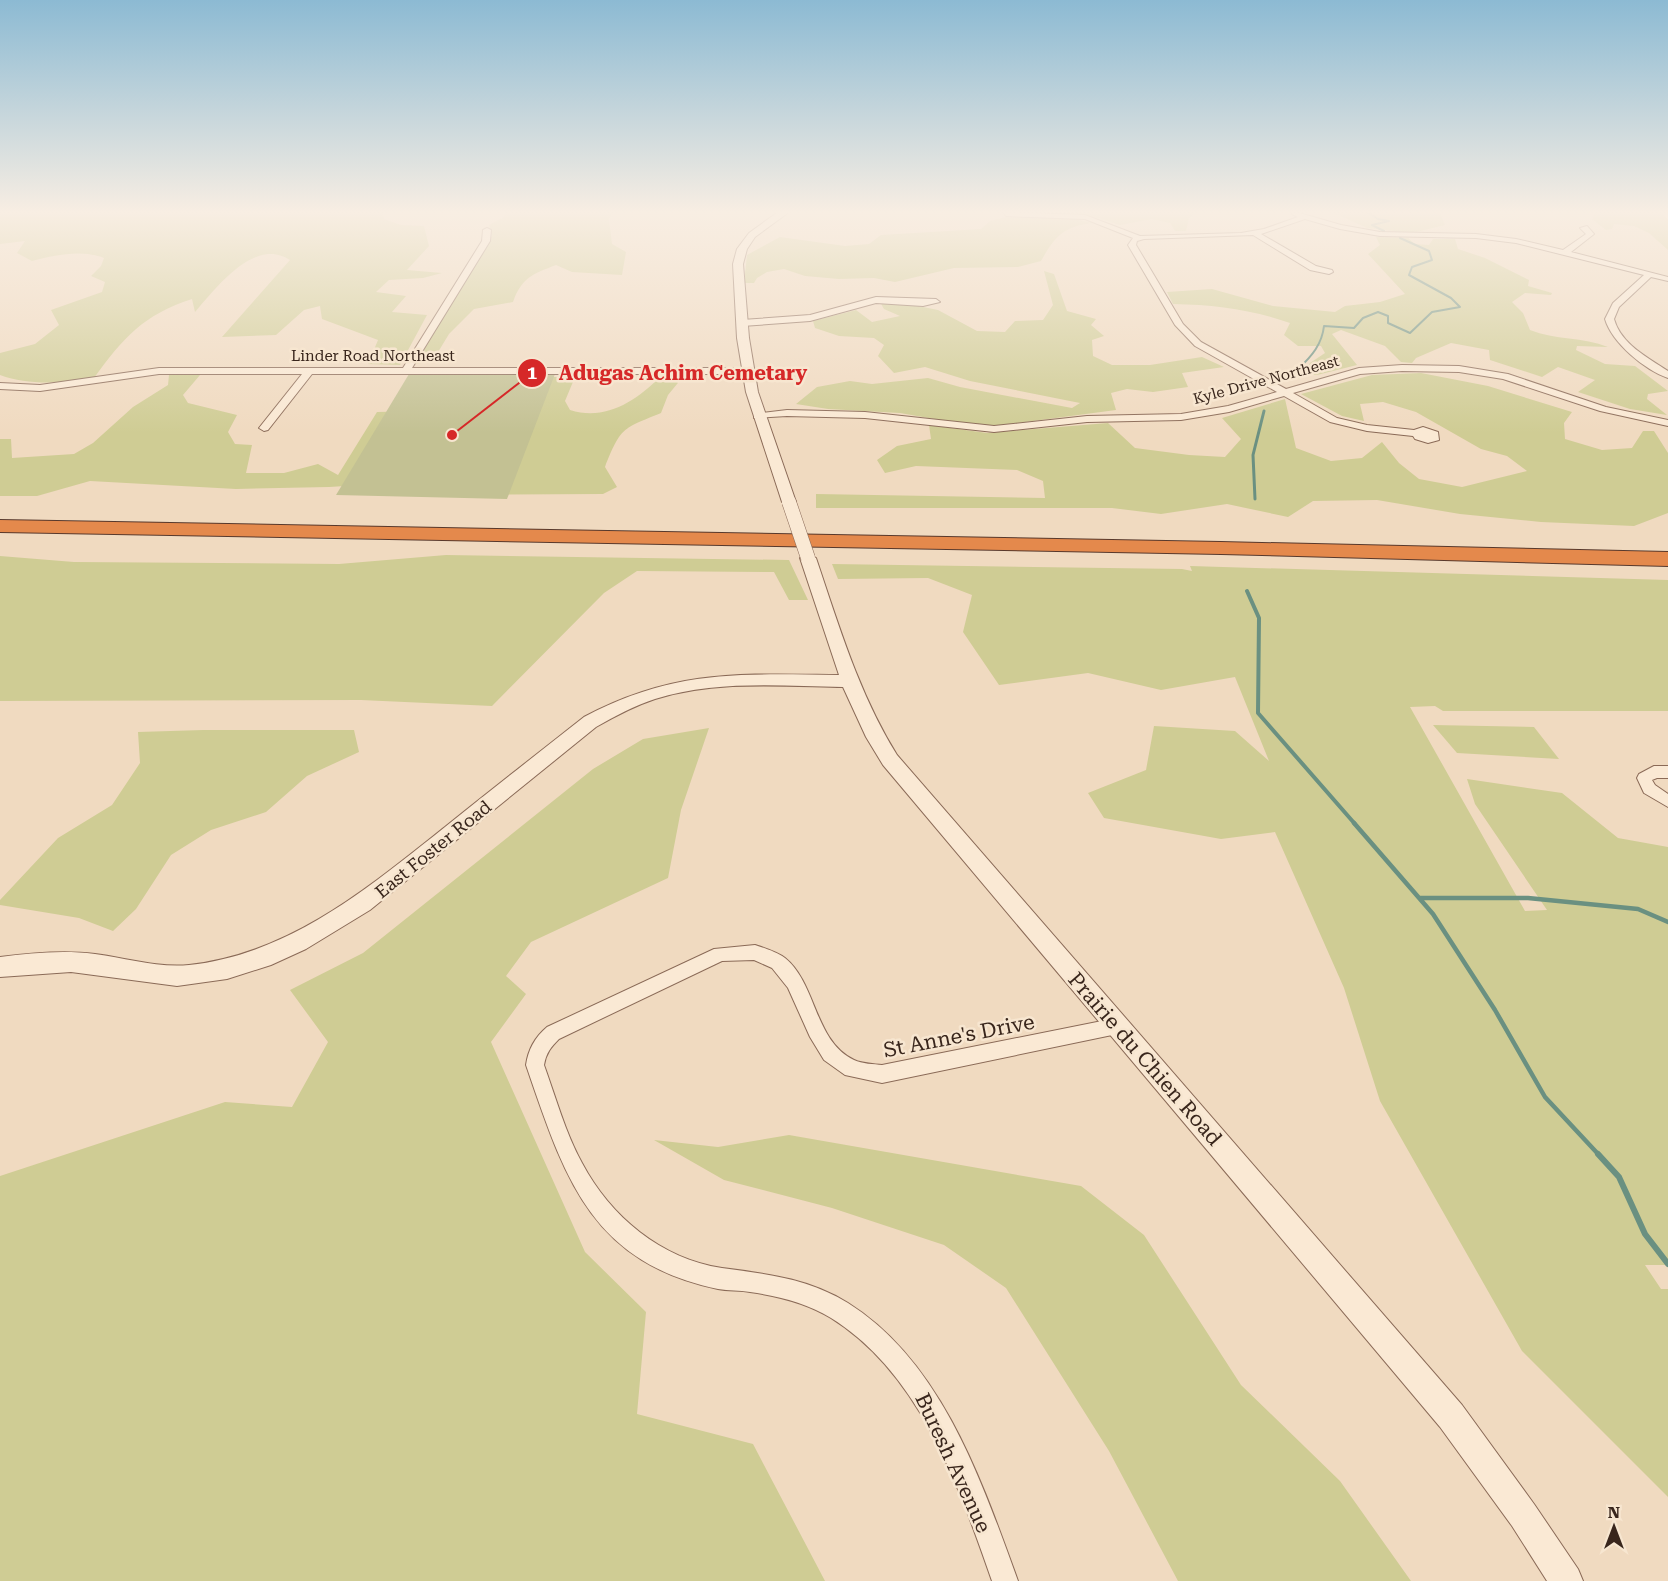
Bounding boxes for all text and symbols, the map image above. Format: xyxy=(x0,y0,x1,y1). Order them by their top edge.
street label: Linder Road Northeast xyxy=(291,347,455,365)
street label: Kyle Drive Northeast xyxy=(1191,352,1341,408)
callout: Adugas Achim Cemetary xyxy=(517,354,820,392)
text: Adugas Achim Cemetary xyxy=(559,361,807,385)
text: 1 xyxy=(527,362,537,383)
street label: East Foster Road xyxy=(371,795,496,902)
street label: Prairie du Chien Road xyxy=(1063,968,1227,1151)
street label: St Anne's Drive xyxy=(881,1010,1037,1062)
street label: Buresh Avenue xyxy=(910,1389,996,1537)
north arrow xyxy=(1584,1497,1644,1557)
text: N xyxy=(1608,1503,1620,1522)

